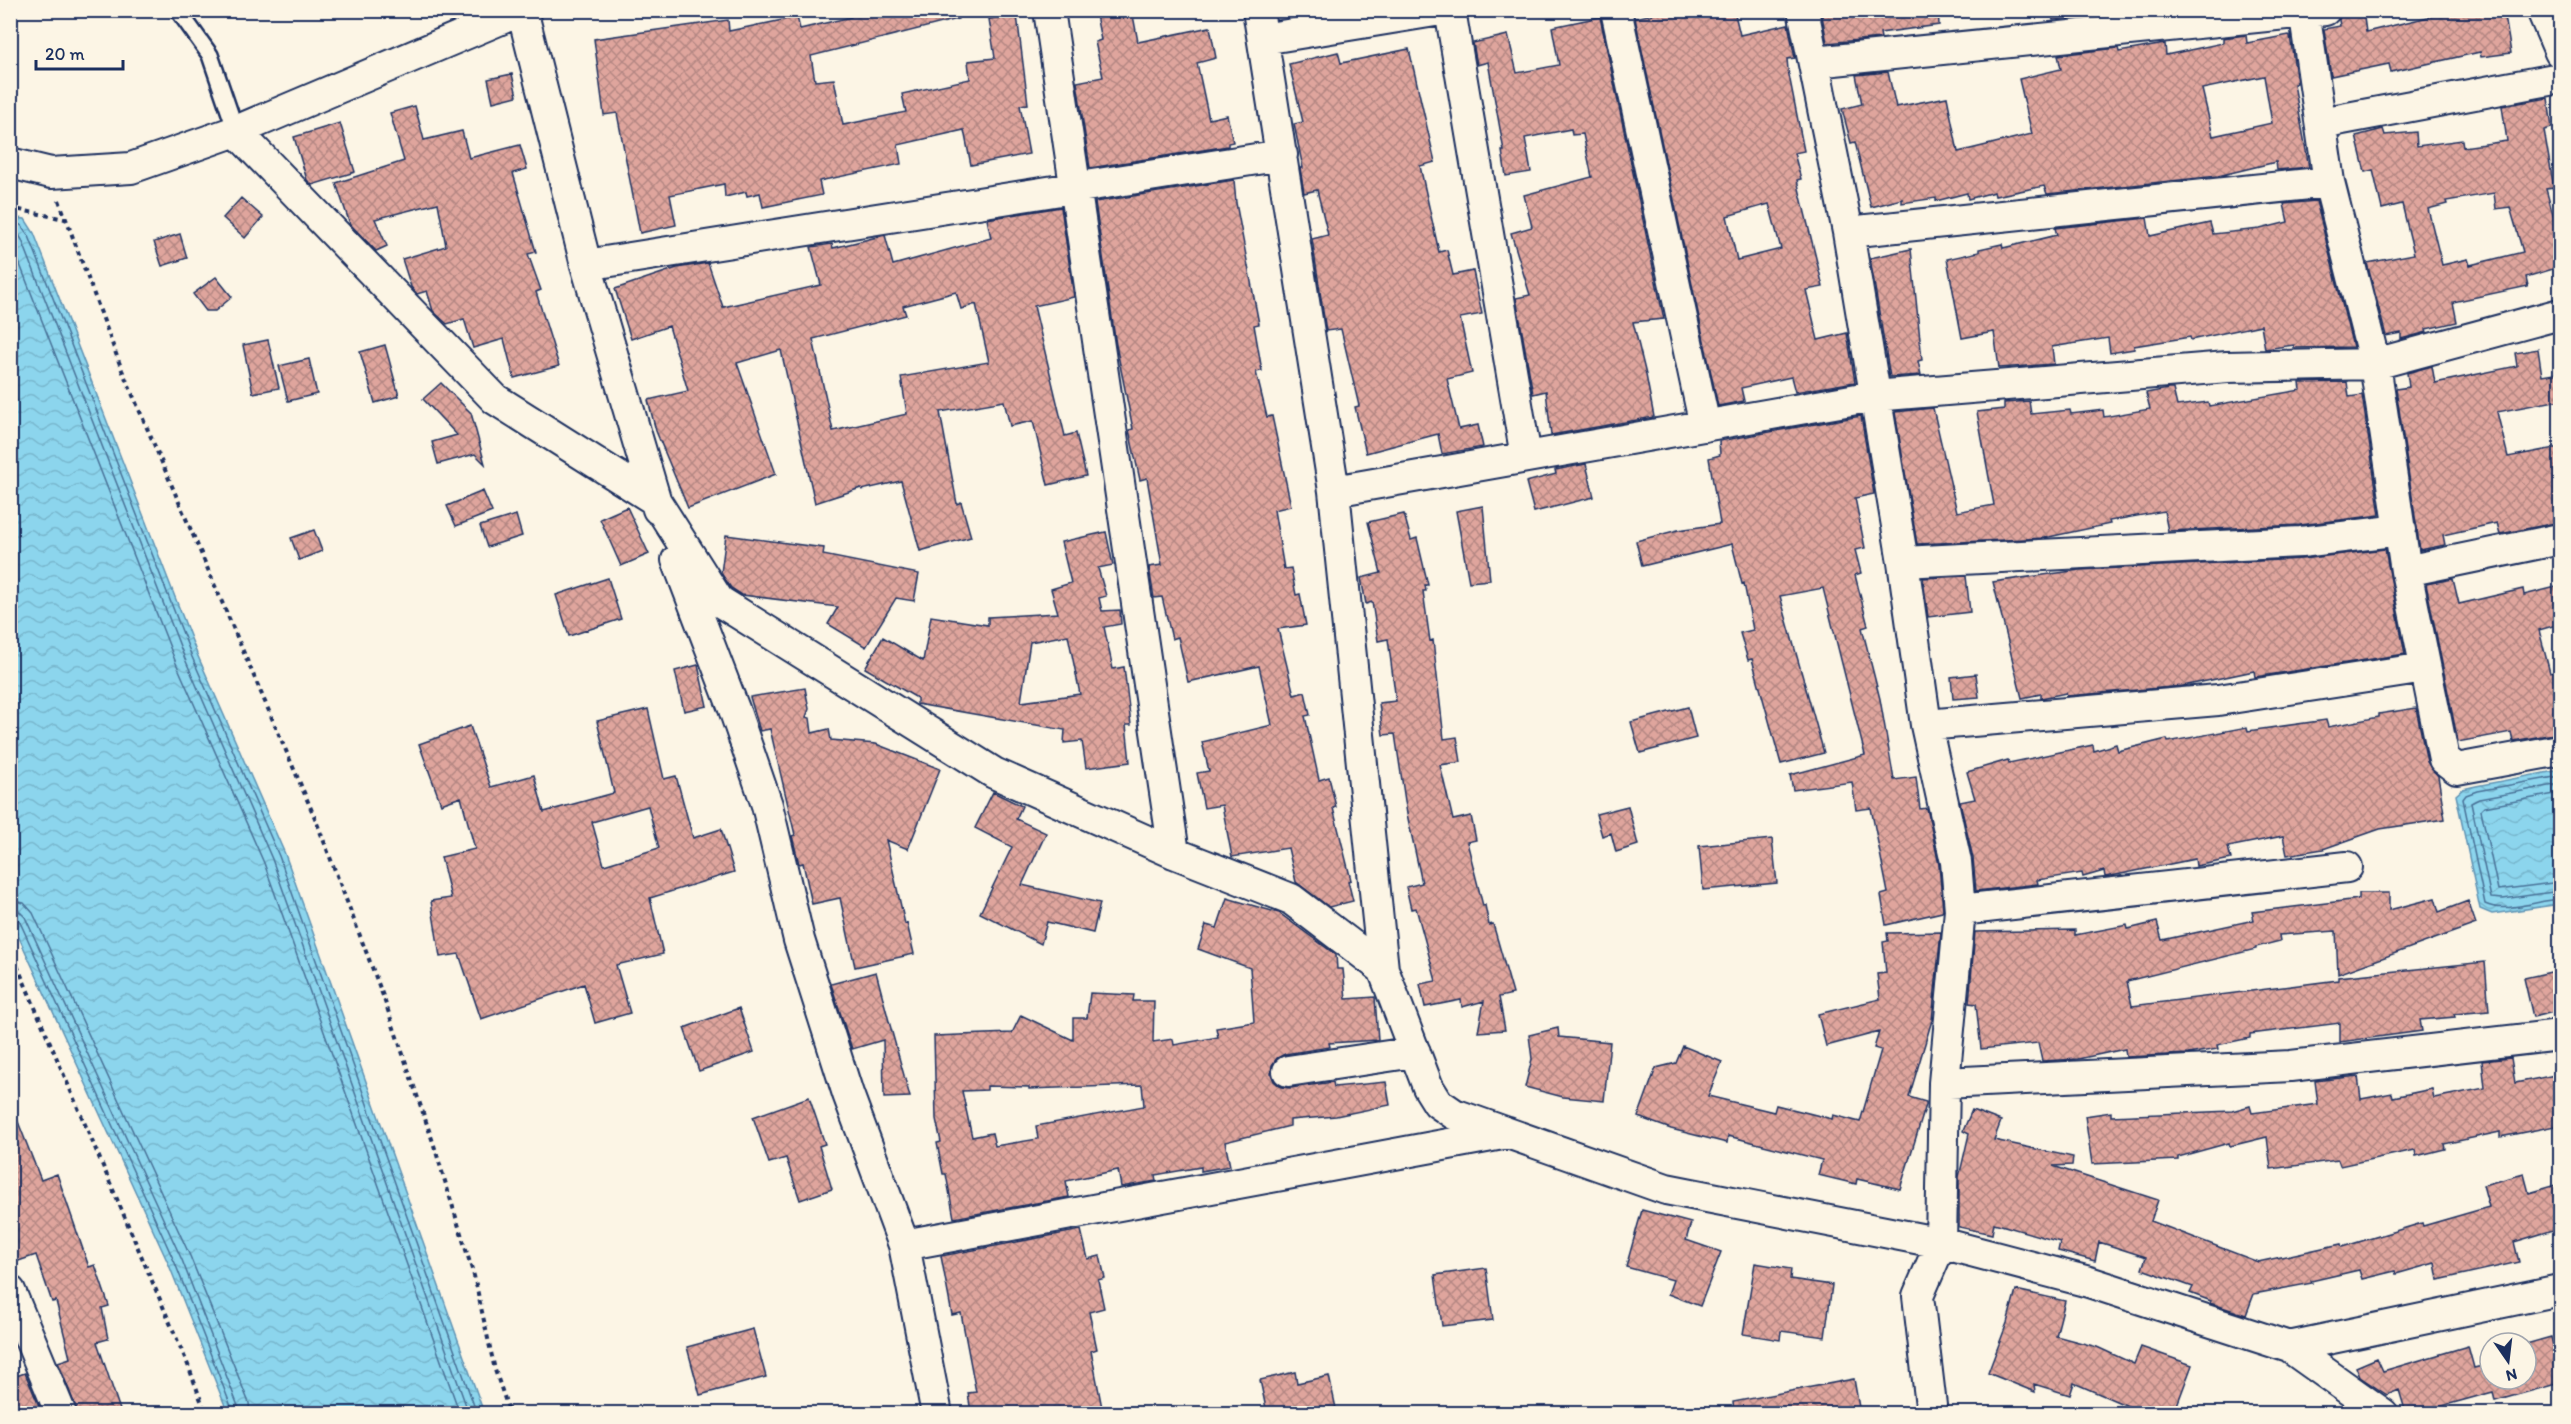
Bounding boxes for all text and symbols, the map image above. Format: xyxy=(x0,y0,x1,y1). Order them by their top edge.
scale bar xyxy=(36,33,123,71)
text: 20 m xyxy=(45,43,85,65)
north arrow xyxy=(2478,1331,2538,1391)
text: N xyxy=(2504,1365,2519,1386)

